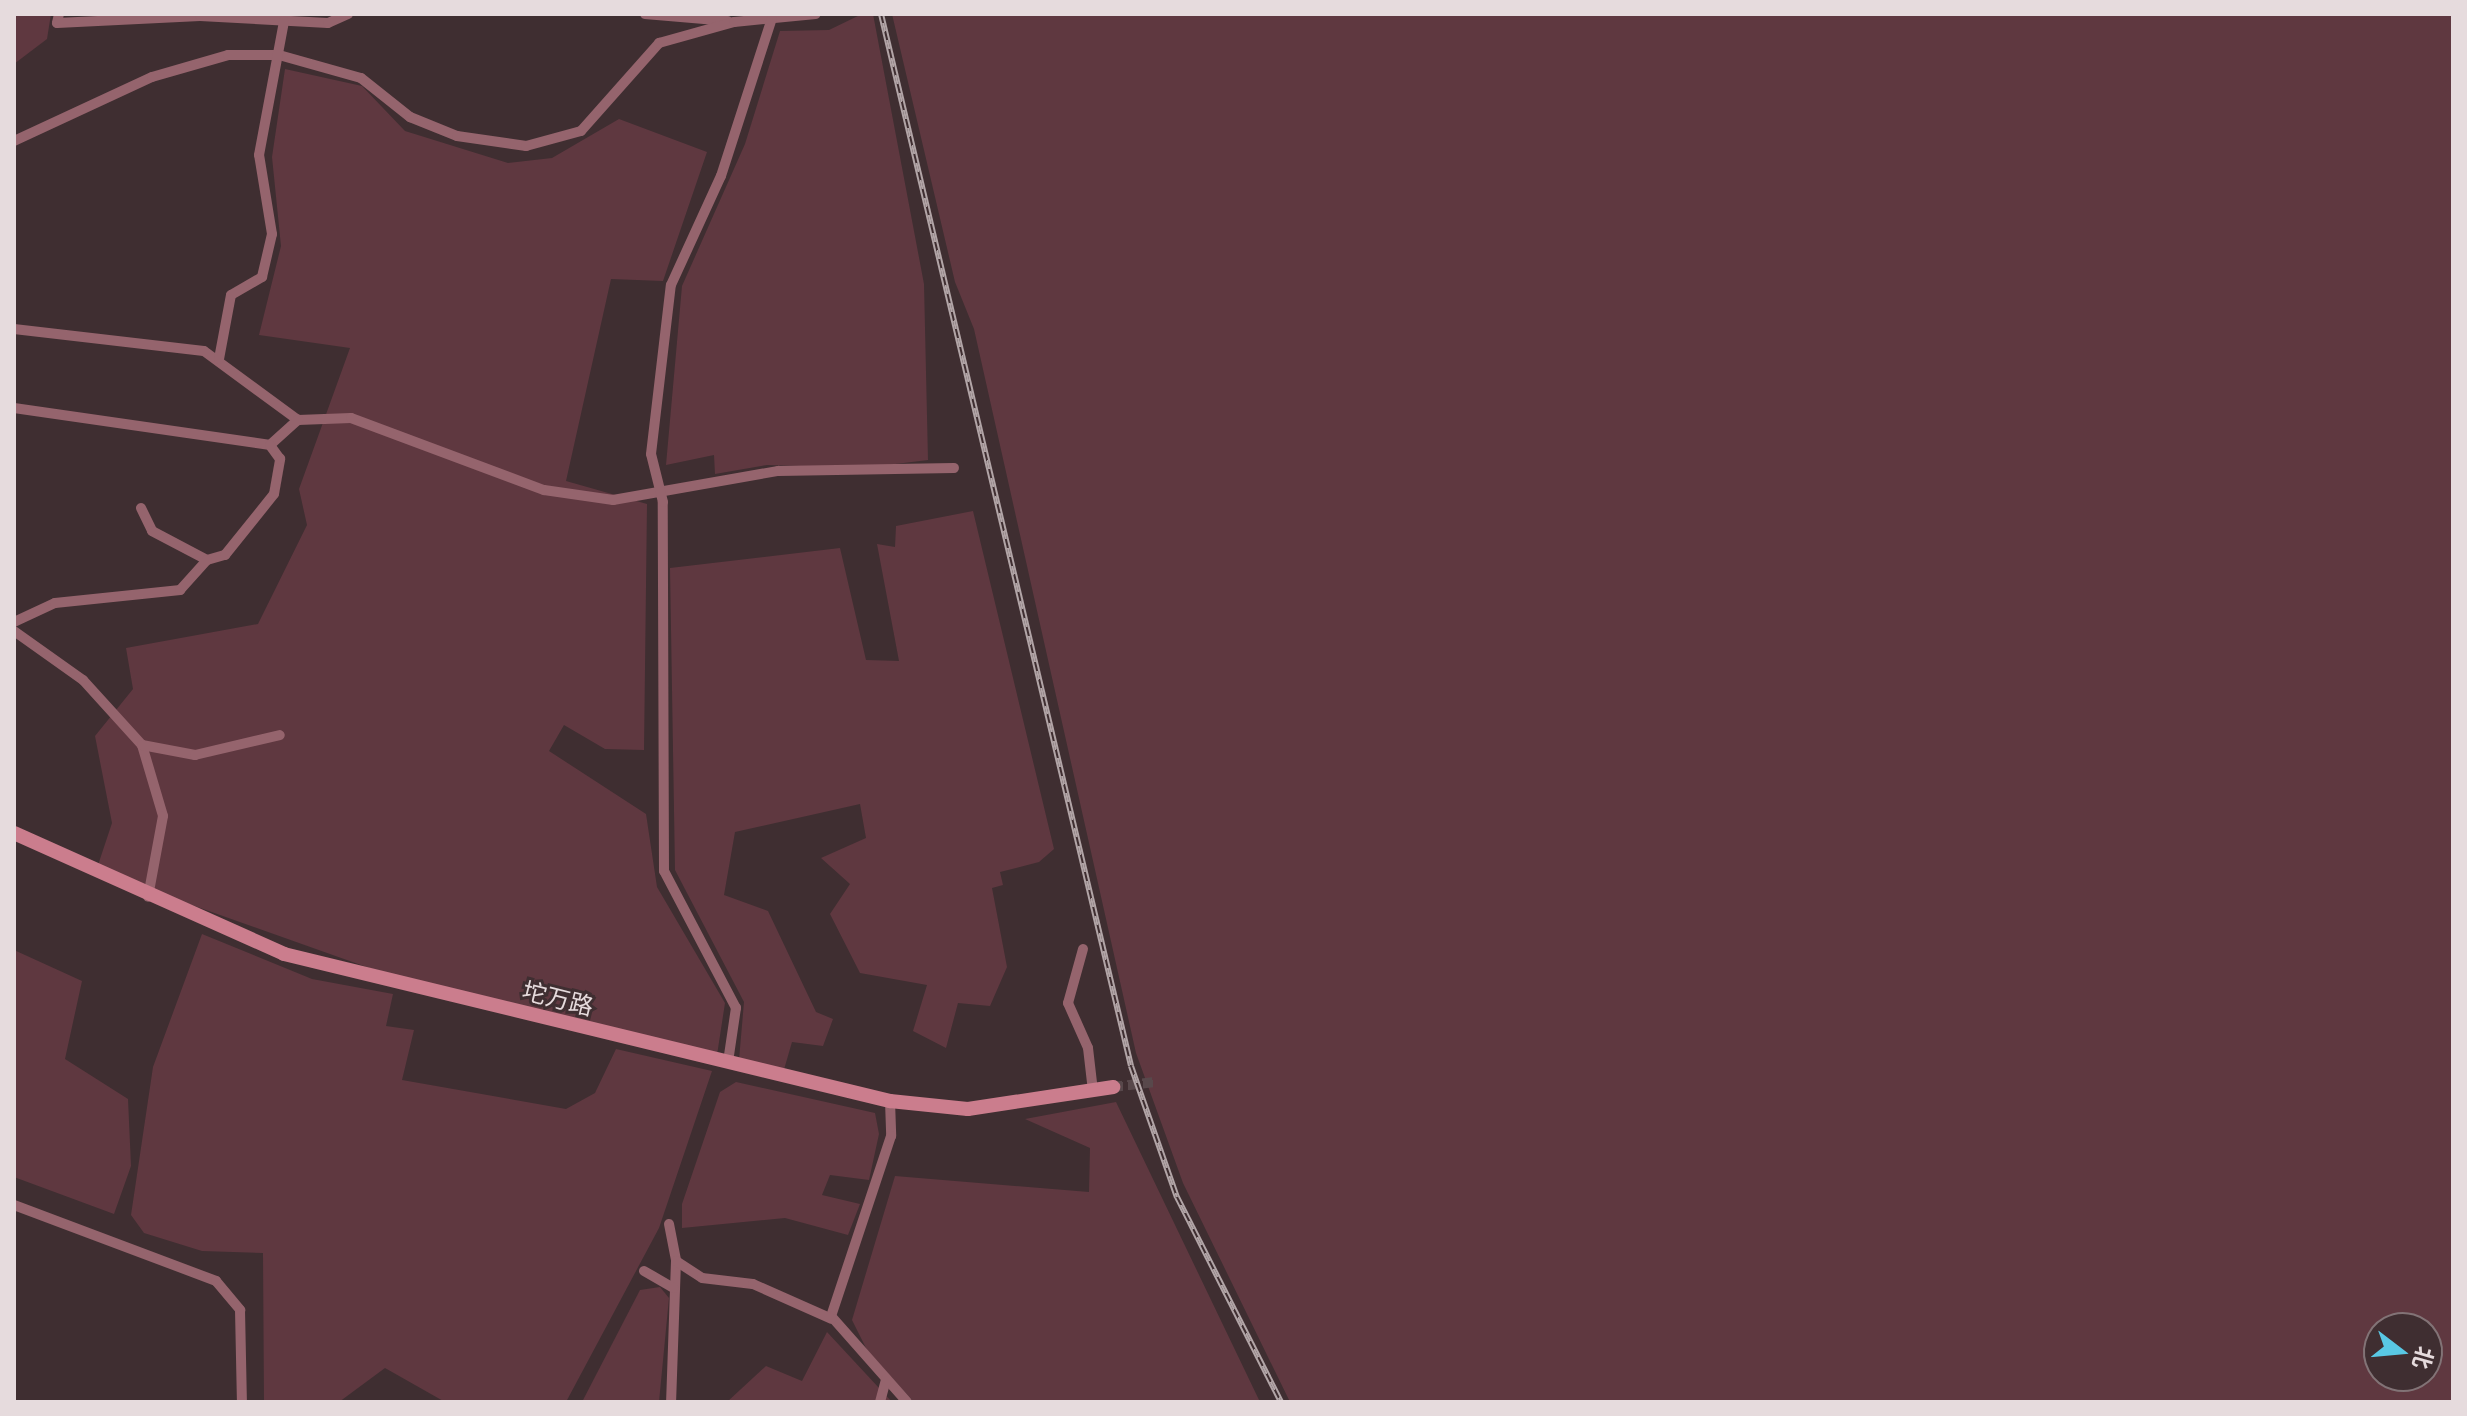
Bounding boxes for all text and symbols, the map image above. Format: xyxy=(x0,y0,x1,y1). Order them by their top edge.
street label: 坨万路 xyxy=(520,975,596,1021)
north arrow xyxy=(2363,1312,2443,1392)
text: 北 xyxy=(2409,1344,2440,1372)

